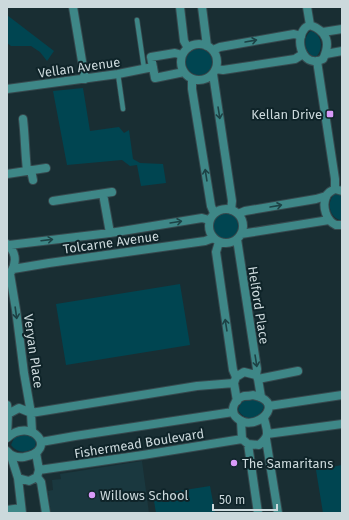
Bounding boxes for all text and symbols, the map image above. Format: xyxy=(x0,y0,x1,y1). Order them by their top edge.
one-way arrow xyxy=(244,37,257,45)
street label: Vellan Avenue xyxy=(37,54,121,81)
one-way arrow xyxy=(215,106,223,119)
place label: Kellan Drive xyxy=(251,107,322,122)
marker: Kellan Drive xyxy=(325,109,335,119)
one-way arrow xyxy=(202,169,210,182)
one-way arrow xyxy=(269,202,282,210)
one-way arrow xyxy=(169,218,182,226)
street label: Tolcarne Avenue xyxy=(62,228,160,257)
one-way arrow xyxy=(40,237,53,244)
street label: Helford Place xyxy=(245,265,272,345)
one-way arrow xyxy=(12,306,20,319)
street label: Veryan Place xyxy=(21,313,46,389)
one-way arrow xyxy=(222,319,230,332)
one-way arrow xyxy=(252,354,260,367)
street label: Fishermead Boulevard xyxy=(73,426,205,461)
place label: The Samaritans xyxy=(242,456,333,471)
marker: The Samaritans xyxy=(229,458,239,468)
scale bar xyxy=(213,486,277,512)
place label: Willows School xyxy=(100,488,188,503)
marker: Willows School xyxy=(87,490,97,500)
text: 50 m xyxy=(219,493,245,507)

